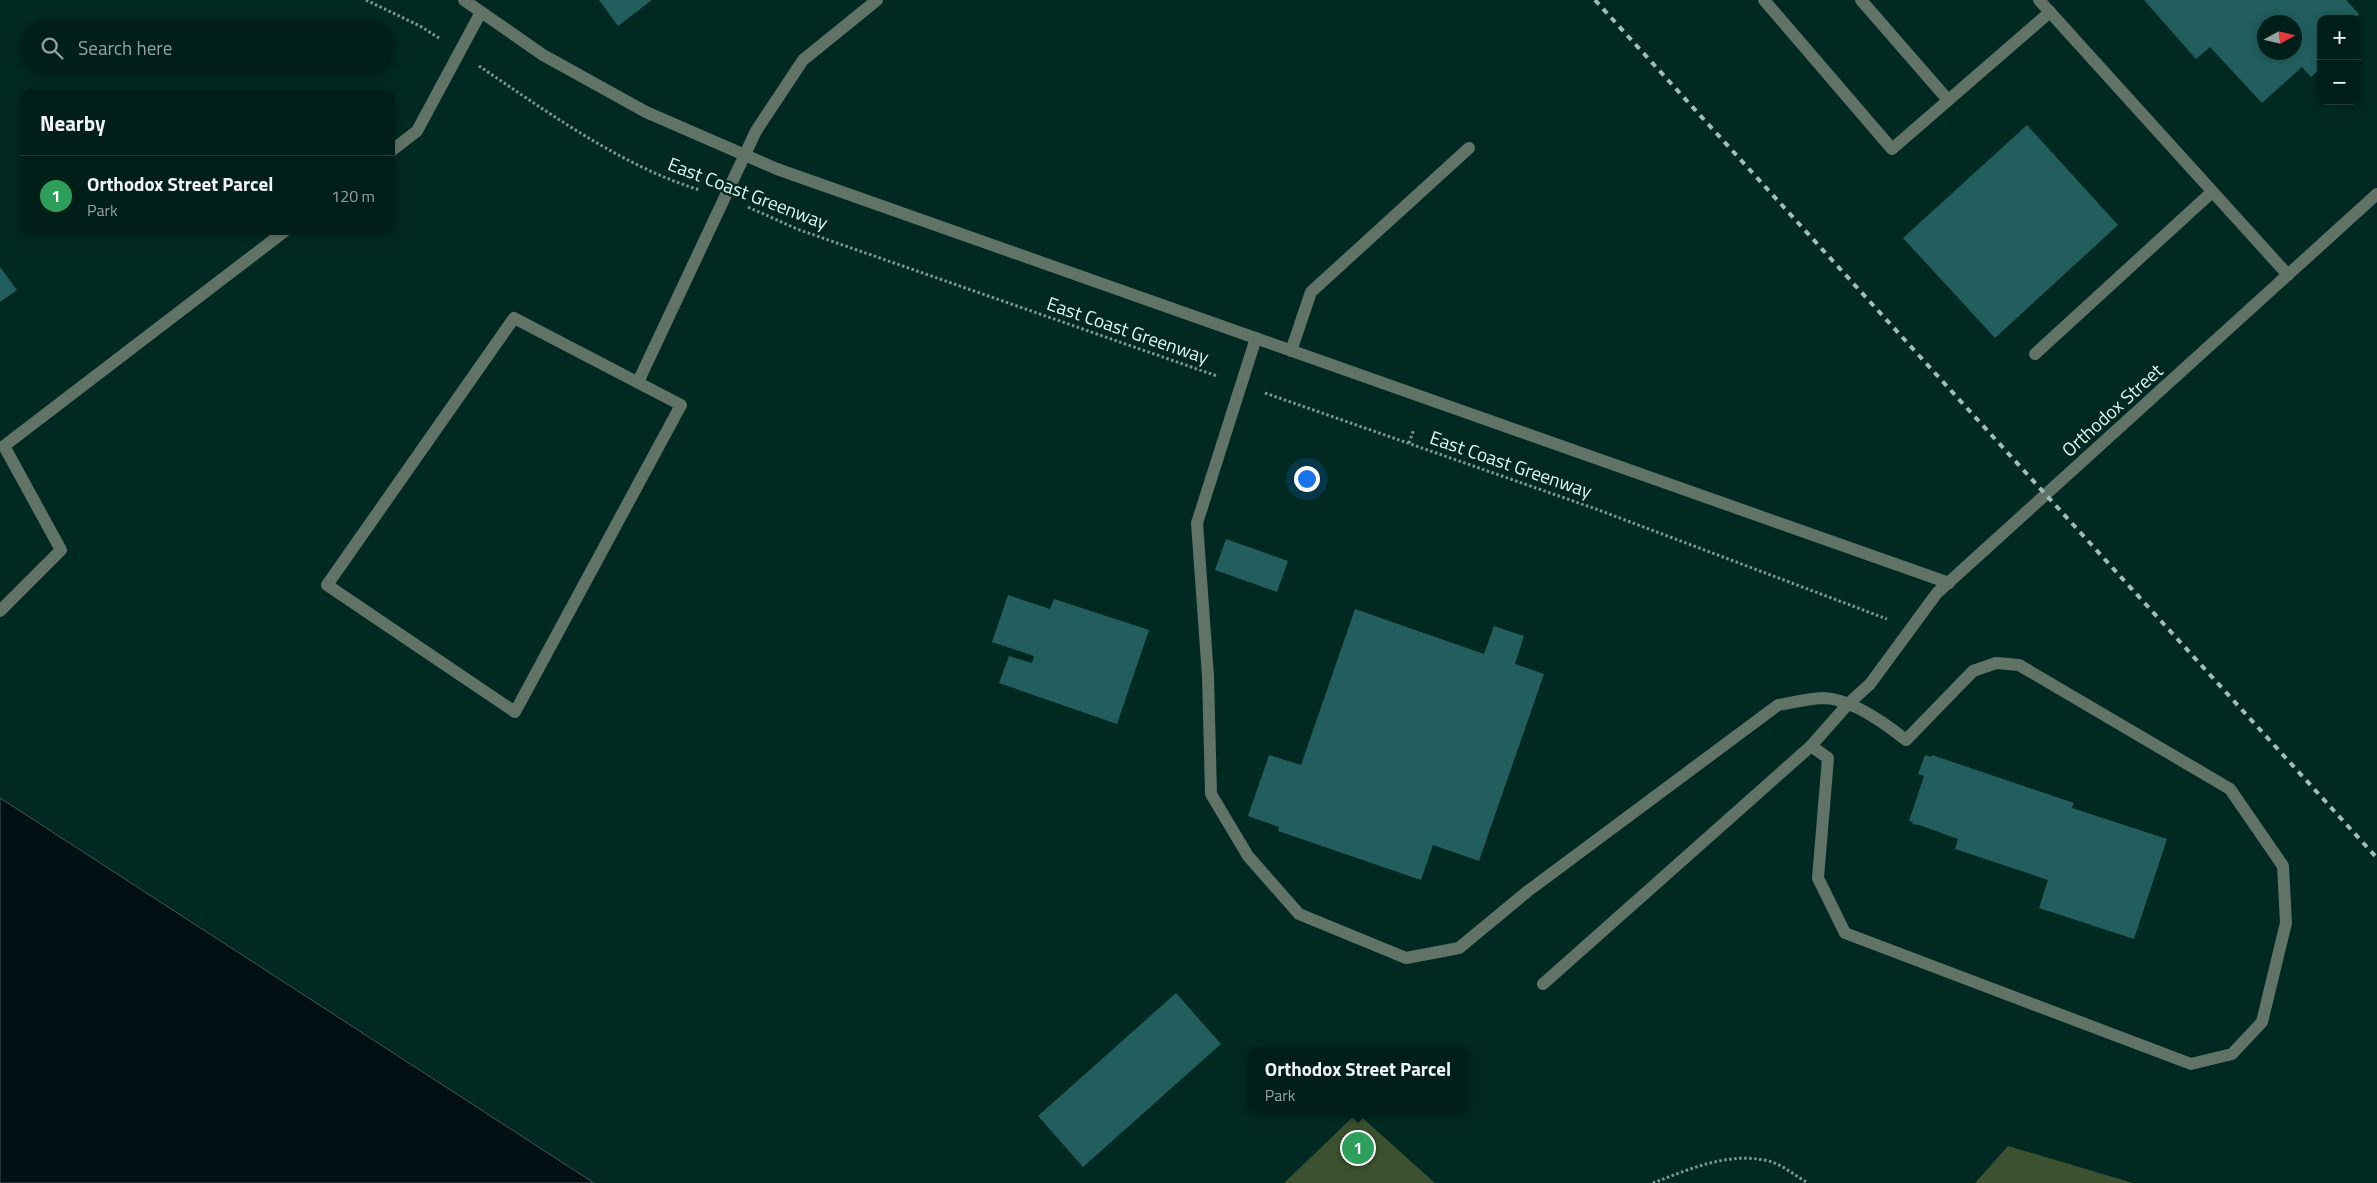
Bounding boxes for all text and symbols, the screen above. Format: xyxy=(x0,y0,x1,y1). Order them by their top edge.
north arrow xyxy=(2257,15,2302,60)
map controls xyxy=(2317,15,2362,105)
button: + xyxy=(2317,15,2362,60)
search box xyxy=(20,20,395,75)
text: Search here xyxy=(78,33,172,62)
icon: search xyxy=(38,34,66,62)
button: − xyxy=(2317,60,2362,105)
text: Nearby xyxy=(40,107,105,139)
street label: East Coast Greenway xyxy=(664,149,832,236)
text: Orthodox Street Parcel xyxy=(87,169,273,198)
text: 1 xyxy=(52,184,60,208)
text: 120 m xyxy=(331,184,375,208)
text: Park xyxy=(87,198,118,222)
street label: East Coast Greenway xyxy=(1043,288,1213,371)
street label: Orthodox Street xyxy=(2055,356,2169,463)
street label: East Coast Greenway xyxy=(1426,422,1596,505)
your location xyxy=(1294,466,1320,492)
popup xyxy=(1248,1048,1468,1113)
text: Orthodox Street Parcel xyxy=(1265,1054,1451,1083)
text: Park xyxy=(1265,1083,1295,1107)
pin: 1 xyxy=(1342,1129,1374,1167)

